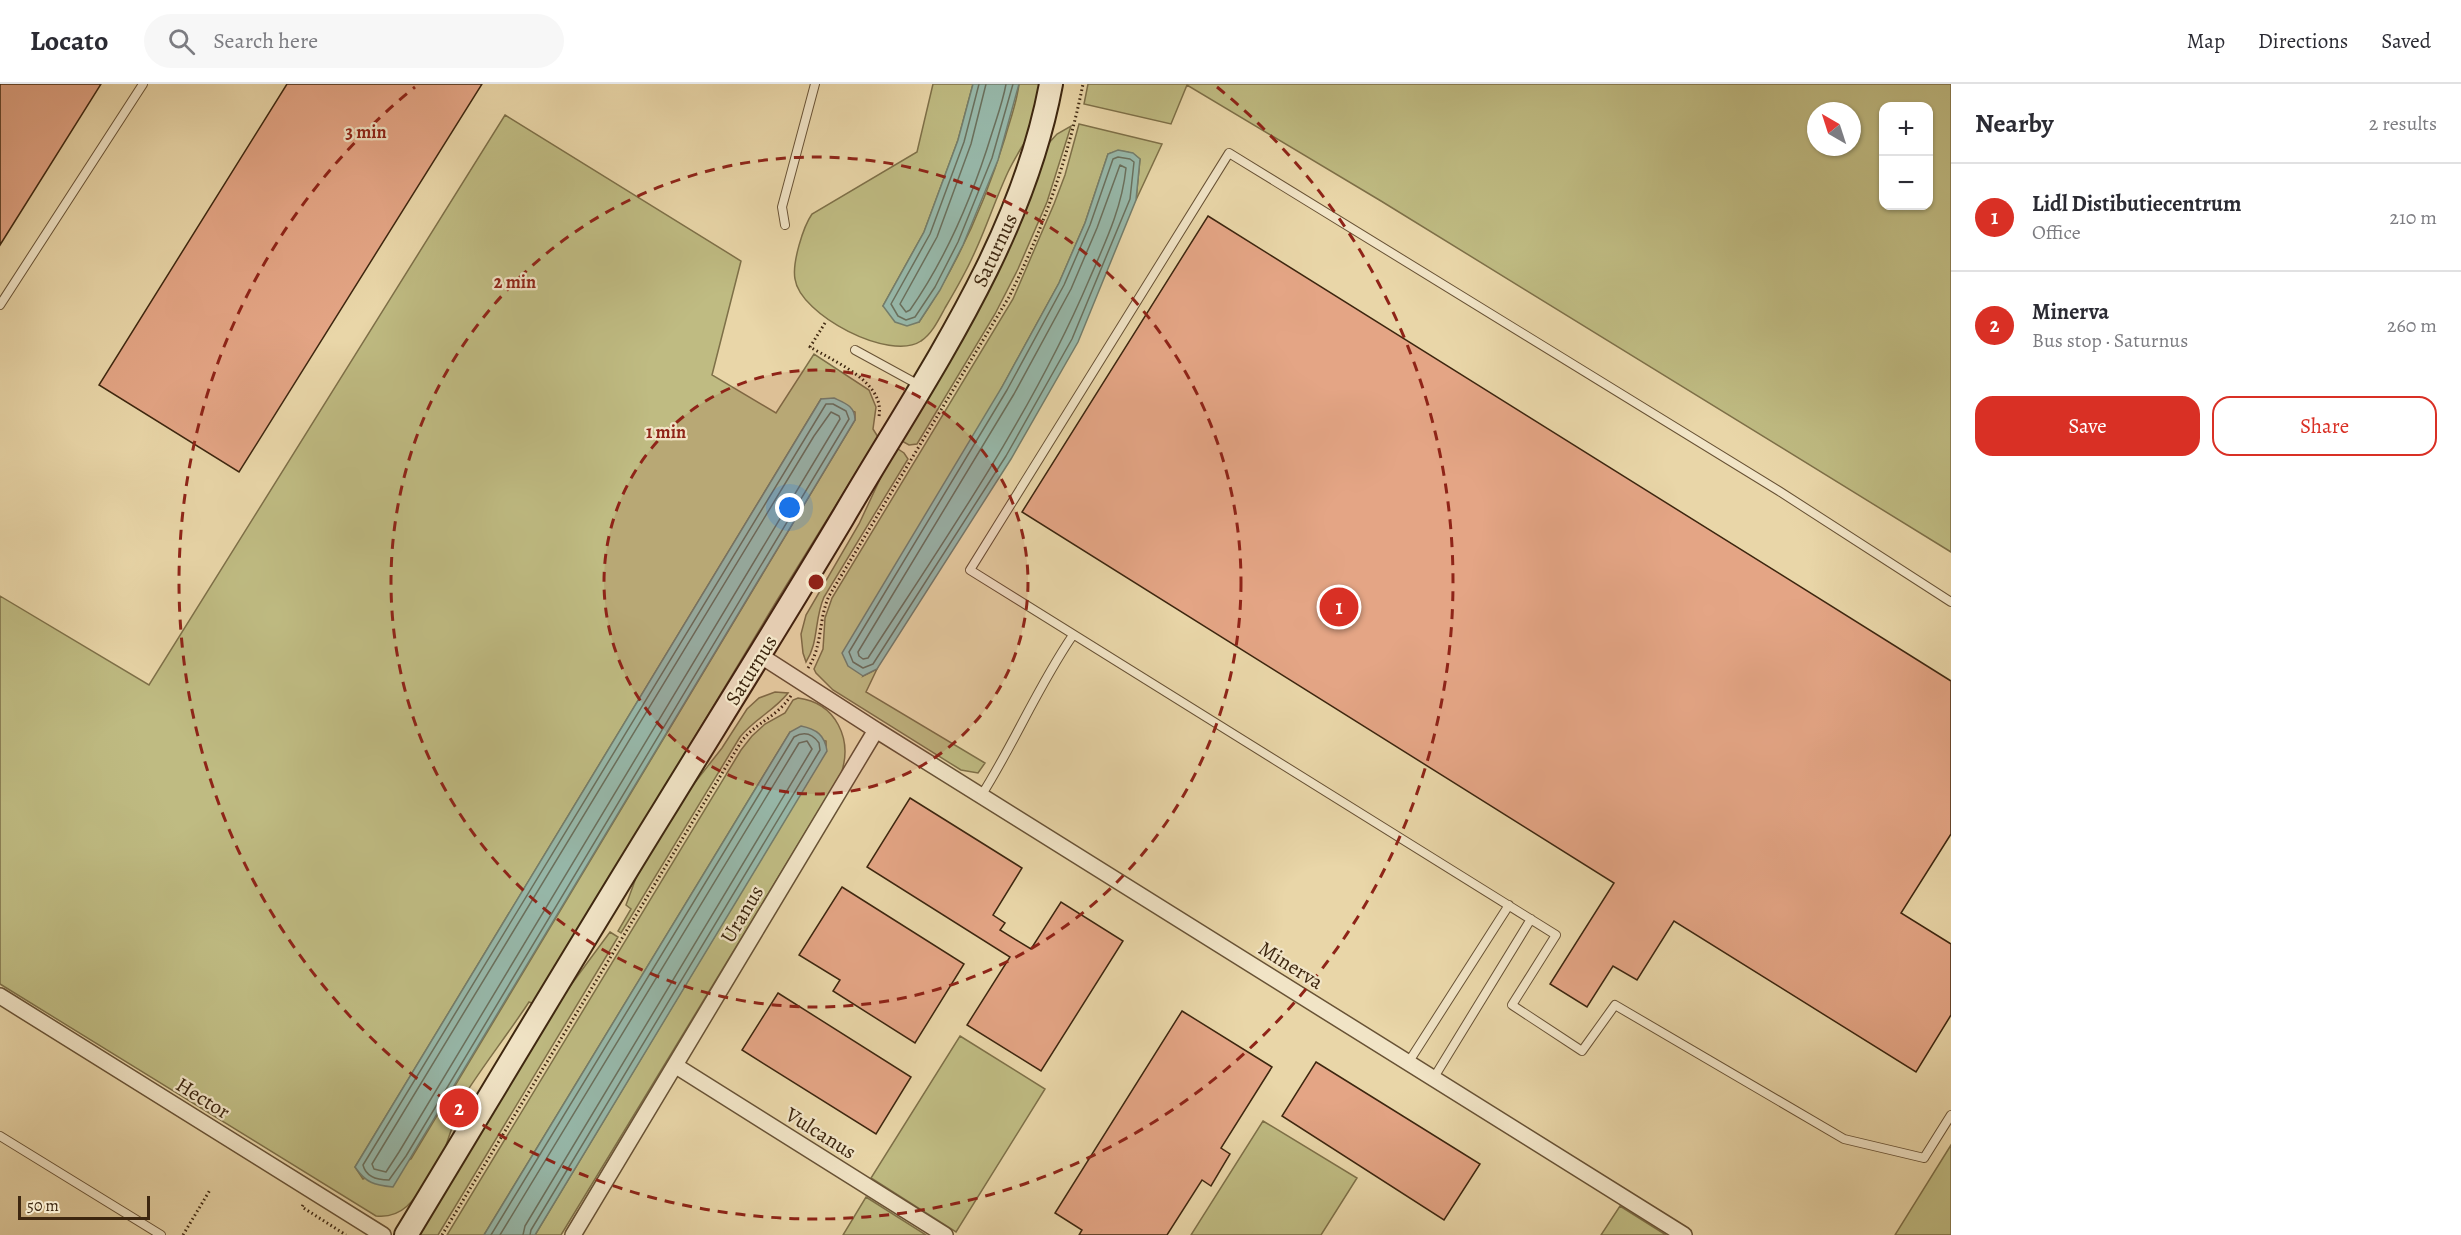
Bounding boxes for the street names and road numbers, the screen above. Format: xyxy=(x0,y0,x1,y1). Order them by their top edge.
street label: Saturnus xyxy=(966,209,1024,291)
street label: Saturnus xyxy=(718,629,784,711)
street label: Uranus xyxy=(714,880,770,948)
street label: Minerva xyxy=(1253,934,1329,996)
street label: Hector xyxy=(170,1070,236,1126)
street label: Vulcanus xyxy=(780,1100,862,1166)

